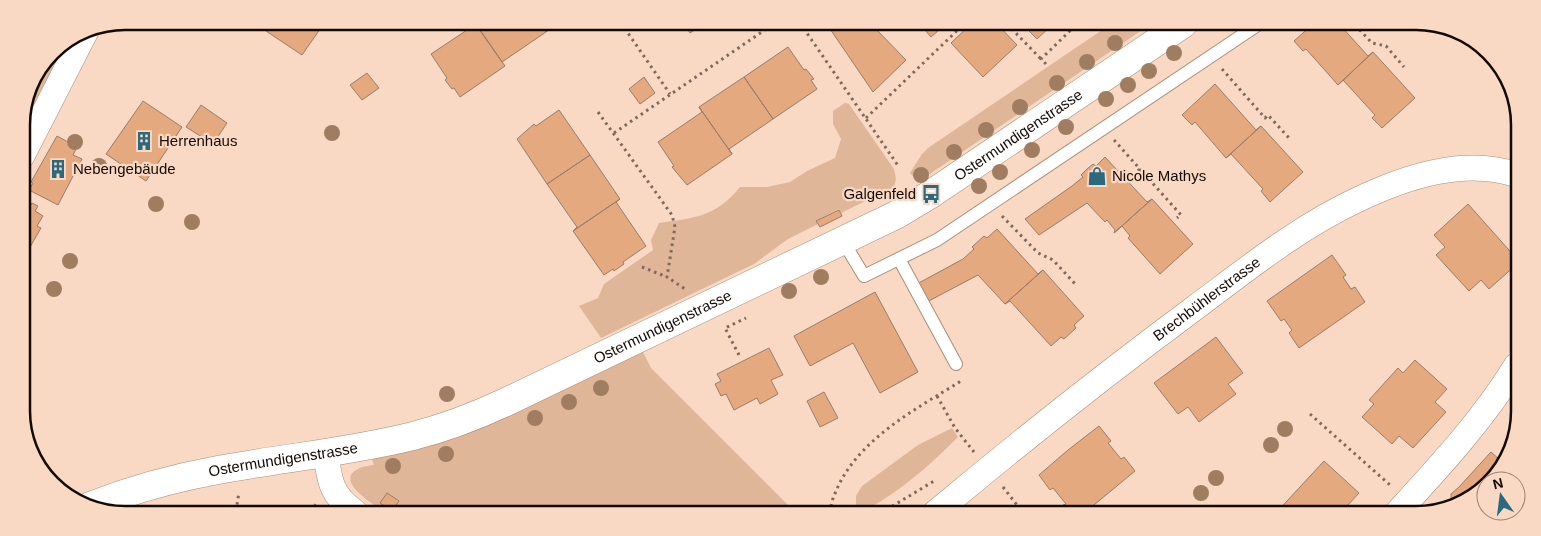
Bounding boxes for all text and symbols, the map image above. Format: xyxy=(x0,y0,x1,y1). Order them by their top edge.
street label: Ostermundigenstrasse xyxy=(951,85,1085,184)
building icon: Herrenhaus xyxy=(133,130,155,152)
place label: Herrenhaus xyxy=(159,132,237,149)
building icon: Nebengebäude xyxy=(47,158,69,180)
place label: Nebengebäude xyxy=(73,160,176,177)
shop icon: Nicole Mathys xyxy=(1086,165,1108,187)
place label: Nicole Mathys xyxy=(1112,167,1206,184)
bus stop icon: Galgenfeld xyxy=(920,183,942,205)
place label: Galgenfeld xyxy=(843,185,916,202)
street label: Brechbühlerstrasse xyxy=(1150,253,1263,344)
street label: Ostermundigenstrasse xyxy=(591,286,734,367)
street label: Ostermundigenstrasse xyxy=(207,439,359,480)
north arrow xyxy=(1476,471,1526,521)
text: N xyxy=(1491,474,1505,492)

